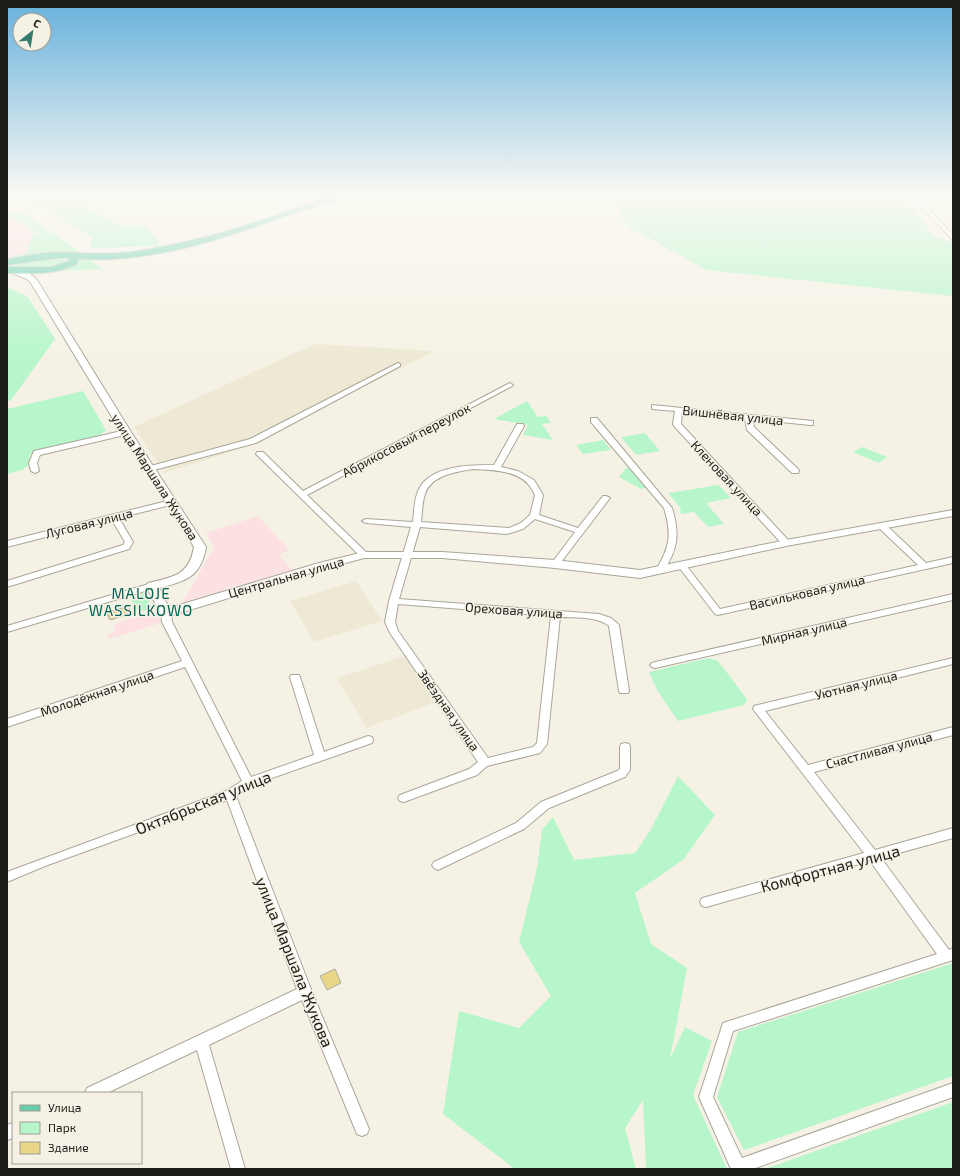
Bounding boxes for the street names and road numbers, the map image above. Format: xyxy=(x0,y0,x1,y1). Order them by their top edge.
street label: Абрикосовый переулок xyxy=(339,399,473,481)
street label: Вишнёвая улица xyxy=(682,402,784,428)
street label: улица Маршала Жукова xyxy=(108,411,202,543)
street label: Кленовая улица xyxy=(688,437,766,519)
street label: Луговая улица xyxy=(44,504,134,542)
street label: Центральная улица xyxy=(226,553,346,601)
street label: Васильковая улица xyxy=(748,571,866,613)
street label: Ореховая улица xyxy=(465,599,563,621)
street label: Мирная улица xyxy=(760,613,848,649)
street label: Молодёжная улица xyxy=(38,666,156,720)
street label: Звёздная улица xyxy=(415,666,483,754)
street label: Уютная улица xyxy=(813,667,899,703)
street label: Счастливая улица xyxy=(824,728,934,772)
street label: Октябрьская улица xyxy=(132,766,274,839)
street label: Комфортная улица xyxy=(758,840,902,897)
street label: улица Маршала Жукова xyxy=(251,874,338,1050)

